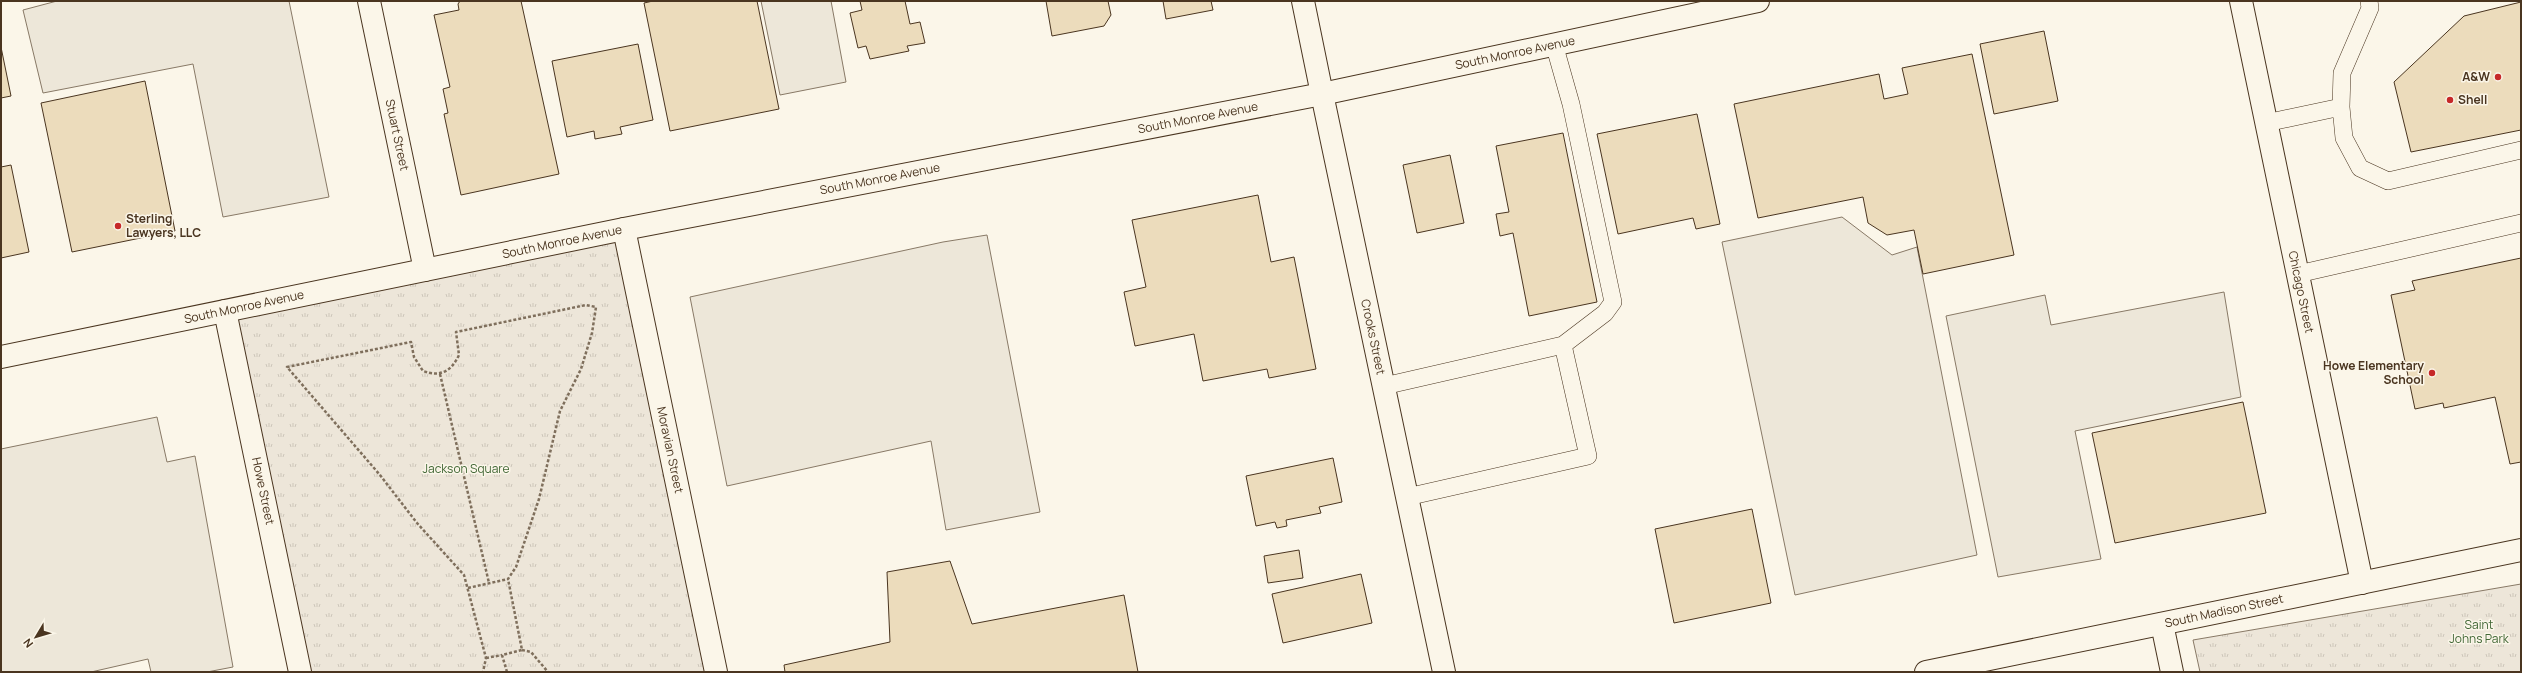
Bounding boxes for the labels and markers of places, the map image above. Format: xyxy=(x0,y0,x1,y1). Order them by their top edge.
place label: A&W xyxy=(2462,68,2490,85)
marker: A&W xyxy=(2493,72,2503,82)
place label: Shell xyxy=(2458,91,2487,108)
marker: Shell xyxy=(2445,95,2455,105)
place label: Sterling Lawyers, LLC xyxy=(126,210,201,241)
marker: Sterling Lawyers, LLC xyxy=(113,221,123,231)
place label: Howe Elementary School xyxy=(2323,357,2424,388)
marker: Howe Elementary School xyxy=(2427,368,2437,378)

